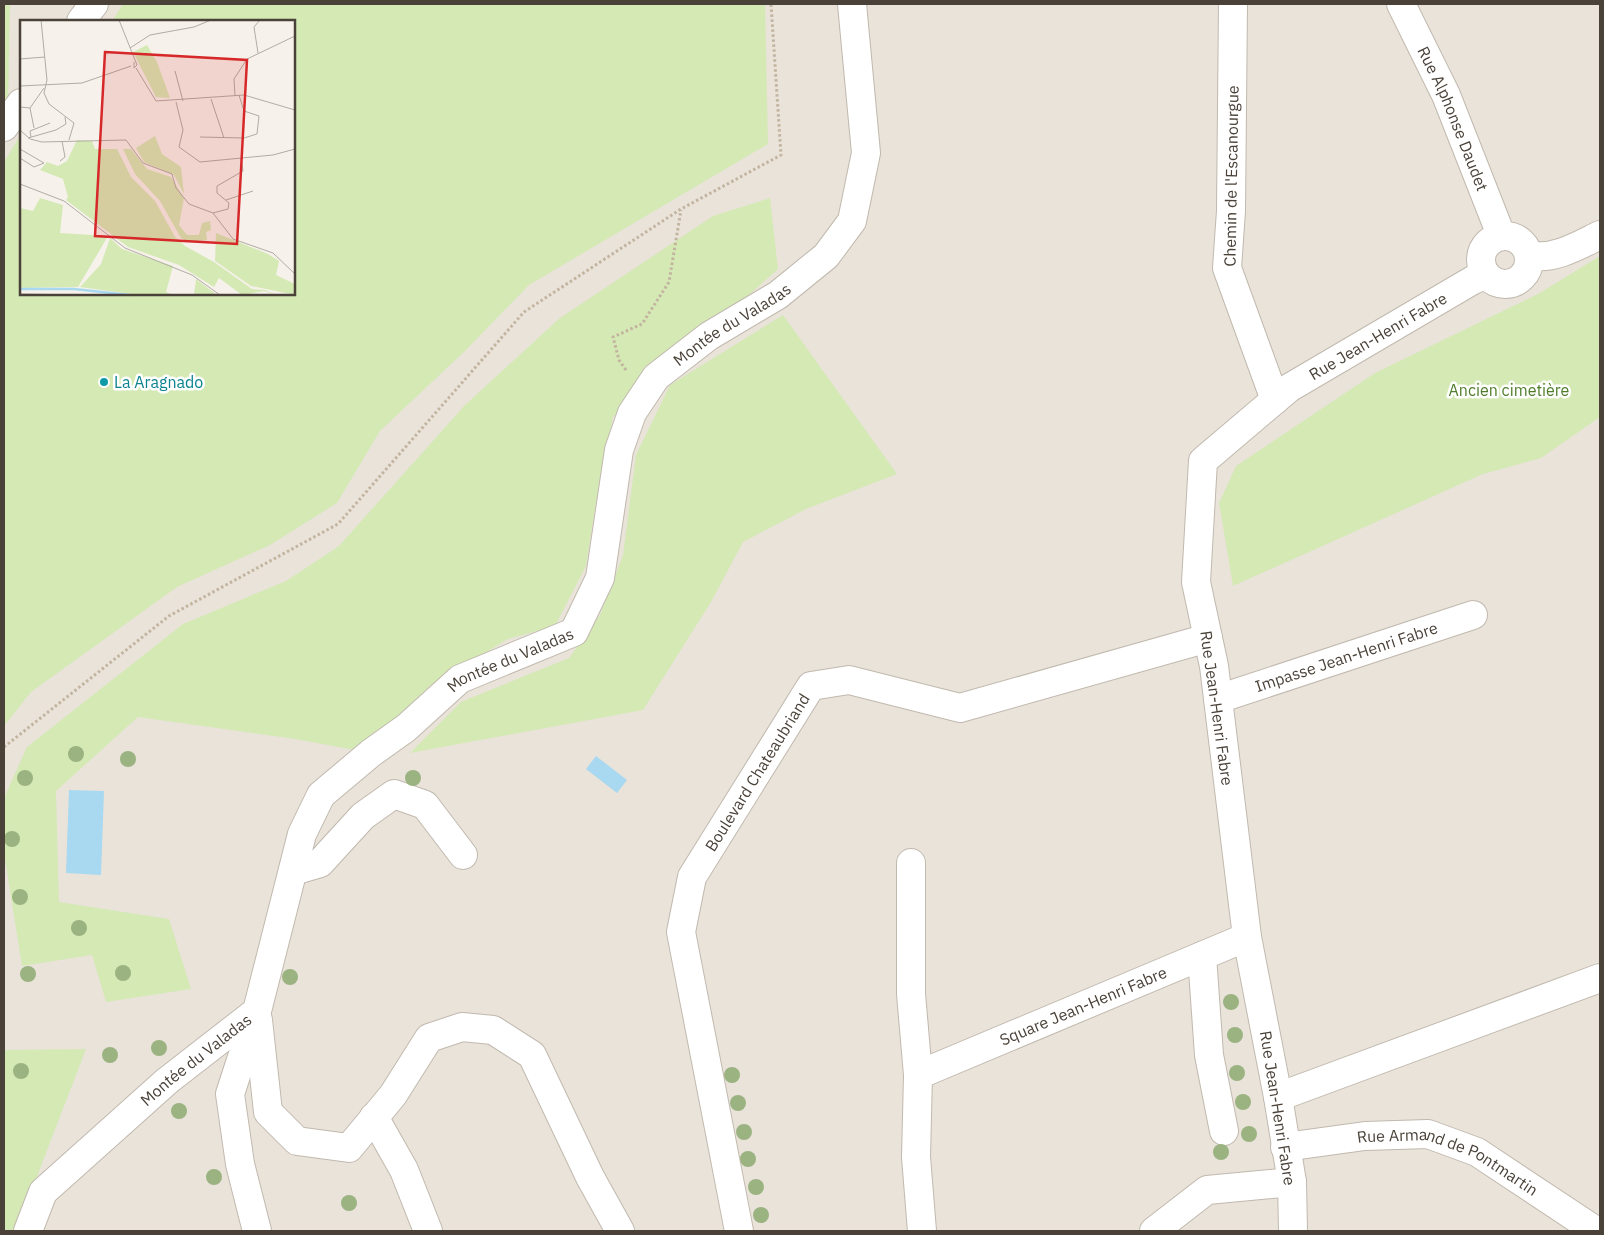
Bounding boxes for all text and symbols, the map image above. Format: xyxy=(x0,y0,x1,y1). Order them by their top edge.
inset map xyxy=(20,20,295,295)
street label: Rue Alphonse Daudet xyxy=(1413,43,1493,194)
street label: Chemin de l'Escanourgue xyxy=(1219,85,1243,267)
street label: Montée du Valadas xyxy=(669,279,795,370)
street label: Rue Jean-Henri Fabre xyxy=(1305,288,1451,384)
place label: La Aragnado xyxy=(114,372,203,392)
marker: La Aragnado xyxy=(98,376,110,388)
park label: Ancien cimetière xyxy=(1449,380,1570,400)
street label: Impasse Jean-Henri Fabre xyxy=(1252,617,1440,696)
street label: Montée du Valadas xyxy=(442,623,577,696)
street label: Rue Jean-Henri Fabre xyxy=(1196,629,1238,787)
street label: Boulevard Chateaubriand xyxy=(701,690,814,855)
street label: Square Jean-Henri Fabre xyxy=(997,962,1170,1050)
street label: Montée du Valadas xyxy=(136,1009,255,1110)
street label: Rue Jean-Henri Fabre xyxy=(1256,1029,1300,1187)
street label: Rue Armand de Pontmartin xyxy=(1356,1124,1542,1200)

